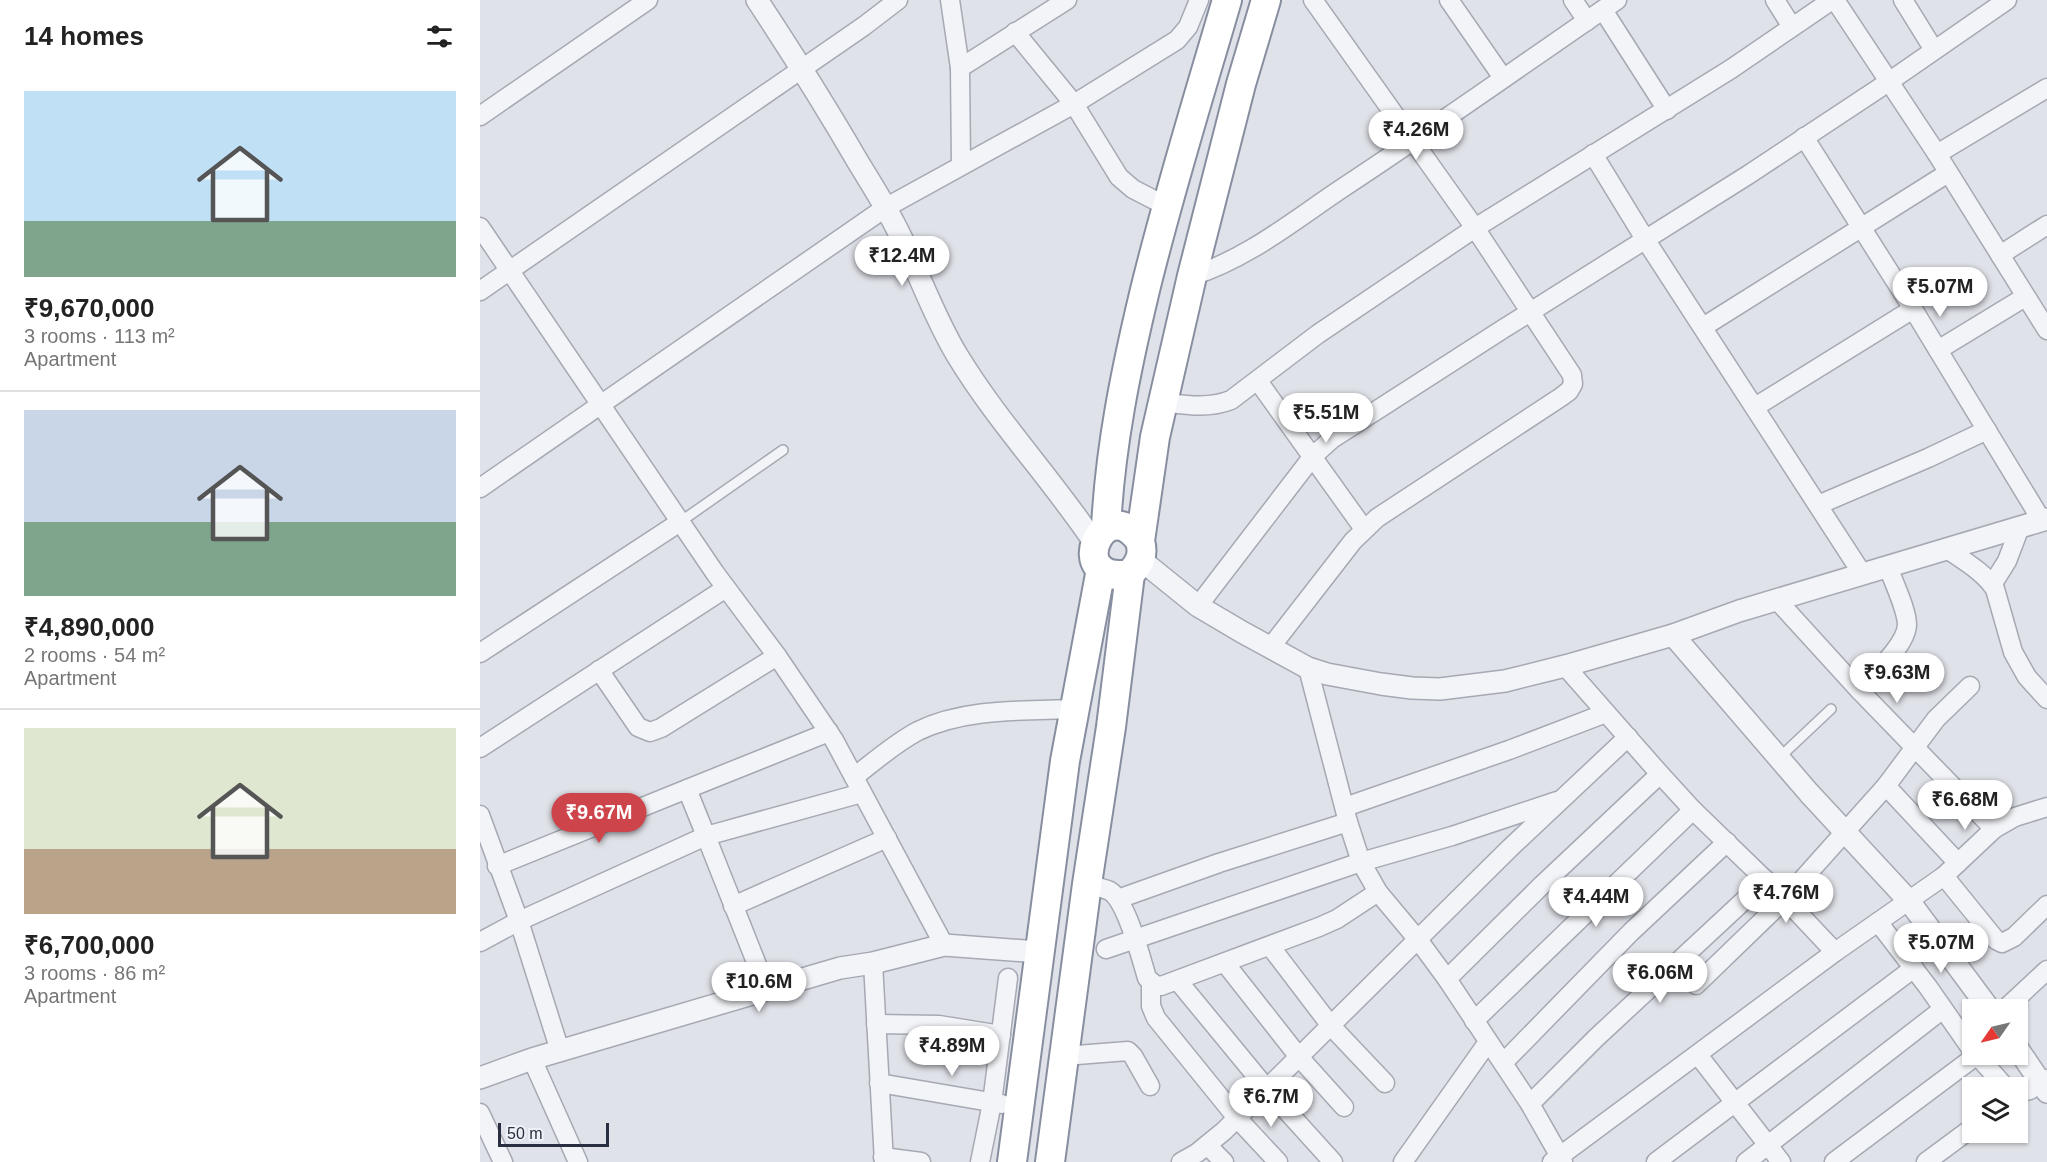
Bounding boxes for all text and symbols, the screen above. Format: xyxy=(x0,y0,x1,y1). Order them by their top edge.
icon: filters xyxy=(423,20,456,53)
text: 14 homes xyxy=(24,21,144,51)
pin: ₹4.26M xyxy=(1367,110,1465,161)
text: ₹4.26M xyxy=(1382,118,1450,140)
icon: home xyxy=(186,130,294,238)
pin: ₹12.4M xyxy=(853,236,951,287)
text: ₹12.4M xyxy=(868,244,936,266)
pin: ₹5.07M xyxy=(1891,267,1989,318)
text: ₹5.07M xyxy=(1906,275,1974,297)
text: ₹9,670,000 xyxy=(24,293,155,323)
text: 3 rooms · 113 m² xyxy=(24,325,175,347)
text: Apartment xyxy=(24,348,116,370)
pin: ₹5.51M xyxy=(1277,393,1375,444)
text: ₹5.51M xyxy=(1292,401,1360,423)
icon: home xyxy=(186,449,294,557)
text: ₹4,890,000 xyxy=(24,612,155,642)
text: 2 rooms · 54 m² xyxy=(24,644,165,666)
pin: ₹9.63M xyxy=(1848,653,1946,704)
text: ₹9.63M xyxy=(1863,661,1931,683)
text: Apartment xyxy=(24,667,116,689)
icon: home xyxy=(186,767,294,875)
pin: ₹6.68M xyxy=(1916,780,2014,831)
text: ₹6.68M xyxy=(1931,788,1999,810)
pin: ₹9.67M xyxy=(550,793,648,844)
text: ₹9.67M xyxy=(565,801,633,823)
pin: ₹4.76M xyxy=(1737,873,1835,924)
pin: ₹4.44M xyxy=(1547,877,1645,928)
text: ₹4.76M xyxy=(1752,881,1820,903)
text: ₹4.44M xyxy=(1562,885,1630,907)
pin: ₹5.07M xyxy=(1892,923,1990,974)
text: ₹6,700,000 xyxy=(24,930,155,960)
text: ₹5.07M xyxy=(1907,931,1975,953)
pin: ₹6.06M xyxy=(1611,953,1709,1004)
text: ₹6.06M xyxy=(1626,961,1694,983)
text: 3 rooms · 86 m² xyxy=(24,962,165,984)
pin: ₹10.6M xyxy=(710,962,808,1013)
text: ₹10.6M xyxy=(725,970,793,992)
text: Apartment xyxy=(24,985,116,1007)
north arrow xyxy=(1962,999,2028,1065)
map controls xyxy=(1962,999,2028,1143)
pin: ₹4.89M xyxy=(903,1026,1001,1077)
text: ₹4.89M xyxy=(918,1034,986,1056)
pin: ₹6.7M xyxy=(1229,1077,1313,1128)
button: layers xyxy=(1962,1077,2028,1143)
text: ₹6.7M xyxy=(1243,1085,1299,1107)
scale bar xyxy=(498,1120,609,1148)
text: 50 m xyxy=(507,1125,543,1142)

